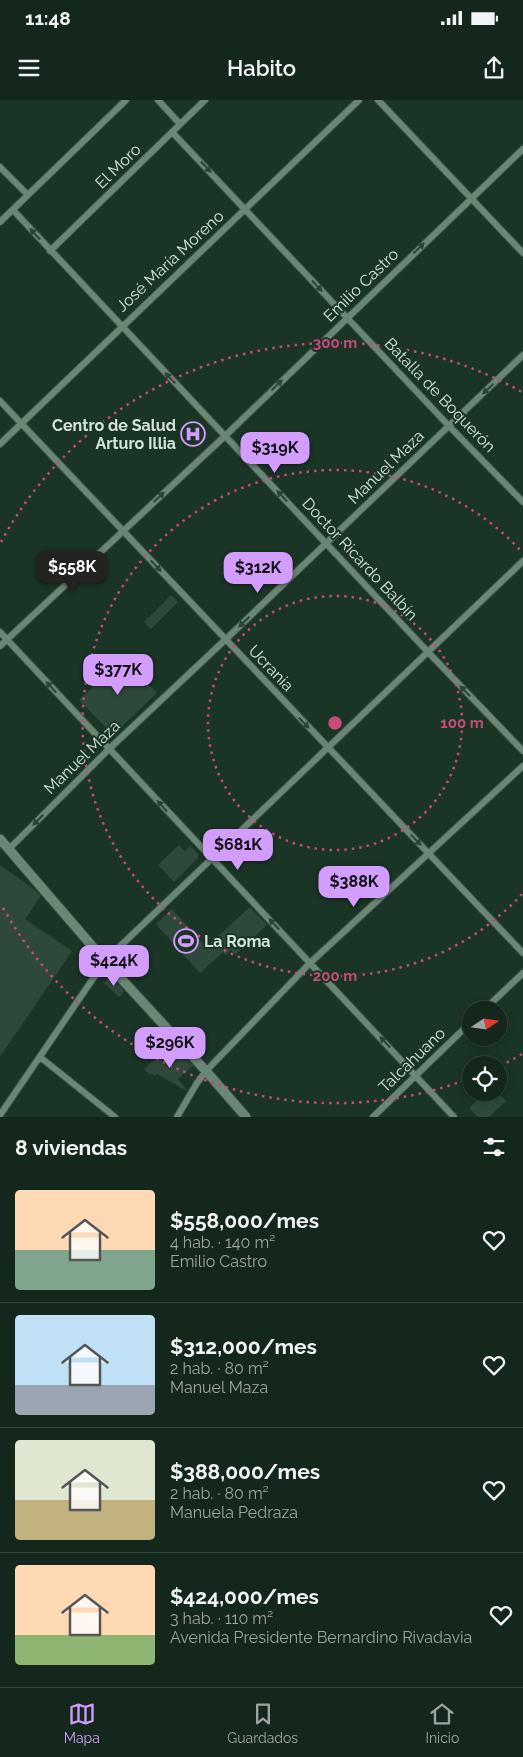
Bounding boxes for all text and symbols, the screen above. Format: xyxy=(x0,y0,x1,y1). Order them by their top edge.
text: 11:48 xyxy=(25,7,71,29)
icon: menu xyxy=(15,54,43,82)
icon: share xyxy=(480,54,508,82)
text: Habito xyxy=(227,55,296,81)
street label: El Moro xyxy=(91,140,145,192)
one-way arrow xyxy=(200,161,212,173)
street label: José María Moreno xyxy=(112,206,228,316)
one-way arrow xyxy=(29,229,41,241)
one-way arrow xyxy=(413,243,425,255)
street label: Emilio Castro xyxy=(320,244,402,326)
one-way arrow xyxy=(311,279,323,291)
text: 300 m xyxy=(313,334,357,352)
street label: Batalla de Boquerón xyxy=(381,334,499,456)
one-way arrow xyxy=(164,373,176,385)
one-way arrow xyxy=(270,379,282,391)
one-way arrow xyxy=(482,383,494,395)
place label: Centro de Salud Arturo Illia xyxy=(52,416,176,453)
hospital icon: Centro de Salud Arturo Illia xyxy=(180,421,206,447)
street label: Manuel Maza xyxy=(344,426,428,508)
pin: $319K xyxy=(240,432,310,474)
text: $319K xyxy=(251,438,299,457)
one-way arrow xyxy=(152,491,164,503)
one-way arrow xyxy=(276,491,288,503)
street label: Doctor Ricardo Balbín xyxy=(298,494,422,624)
pin: $558K xyxy=(37,550,107,593)
pin: $312K xyxy=(223,552,293,594)
text: $558K xyxy=(48,557,96,576)
text: $312K xyxy=(235,558,281,577)
one-way arrow xyxy=(150,560,162,572)
one-way arrow xyxy=(238,616,250,628)
street label: Ucrania xyxy=(245,641,297,695)
pin: $377K xyxy=(83,654,153,696)
text: $377K xyxy=(94,660,142,679)
one-way arrow xyxy=(45,682,57,694)
one-way arrow xyxy=(459,685,471,697)
centre of rings xyxy=(326,714,344,732)
text: 100 m xyxy=(440,714,484,732)
street label: Manuel Maza xyxy=(40,716,124,798)
one-way arrow xyxy=(298,716,310,728)
one-way arrow xyxy=(156,800,168,812)
one-way arrow xyxy=(33,814,45,826)
pin: $681K xyxy=(203,828,273,871)
one-way arrow xyxy=(410,834,422,846)
text: $681K xyxy=(214,835,262,854)
pin: $388K xyxy=(319,866,389,908)
text: $388K xyxy=(329,872,379,891)
one-way arrow xyxy=(268,919,280,931)
sports icon: La Roma xyxy=(173,928,199,954)
place label: La Roma xyxy=(204,932,271,951)
pin: $424K xyxy=(79,944,149,987)
text: $424K xyxy=(90,951,138,970)
text: 200 m xyxy=(313,967,357,985)
north arrow xyxy=(462,1001,508,1046)
map controls xyxy=(462,1001,507,1101)
street label: Talcahuano xyxy=(375,1024,449,1096)
pin: $296K xyxy=(135,1026,205,1069)
text: $296K xyxy=(145,1033,195,1052)
one-way arrow xyxy=(379,1037,391,1049)
button: locate xyxy=(462,1056,507,1101)
icon: filters xyxy=(480,1133,508,1161)
text: 8 viviendas xyxy=(15,1135,127,1160)
text: $558,000/mes xyxy=(170,1208,319,1233)
icon: home xyxy=(55,1210,115,1270)
icon: heart xyxy=(480,1226,508,1254)
text: 4 hab. · 140 m² xyxy=(170,1233,275,1252)
text: Emilio Castro xyxy=(170,1252,267,1271)
text: $312,000/mes xyxy=(170,1334,317,1359)
icon: home xyxy=(55,1335,115,1395)
icon: heart xyxy=(480,1351,508,1379)
text: 2 hab. · 80 m² xyxy=(170,1359,269,1378)
text: Manuel Maza xyxy=(170,1378,268,1397)
text: $388,000/mes xyxy=(170,1459,320,1484)
icon: home xyxy=(55,1460,115,1520)
icon: heart xyxy=(480,1476,508,1504)
text: 2 hab. · 80 m² xyxy=(170,1484,269,1503)
text: Manuela Pedraza xyxy=(170,1503,298,1522)
text: $424,000/mes xyxy=(170,1584,319,1609)
icon: home xyxy=(55,1585,115,1645)
icon: heart xyxy=(487,1601,515,1629)
text: 3 hab. · 110 m² xyxy=(170,1609,273,1628)
text: Avenida Presidente Bernardino Rivadavia xyxy=(170,1628,472,1647)
tab: Mapa xyxy=(64,1700,100,1746)
tab: Guardados xyxy=(227,1700,298,1746)
tab: Inicio xyxy=(425,1700,459,1746)

